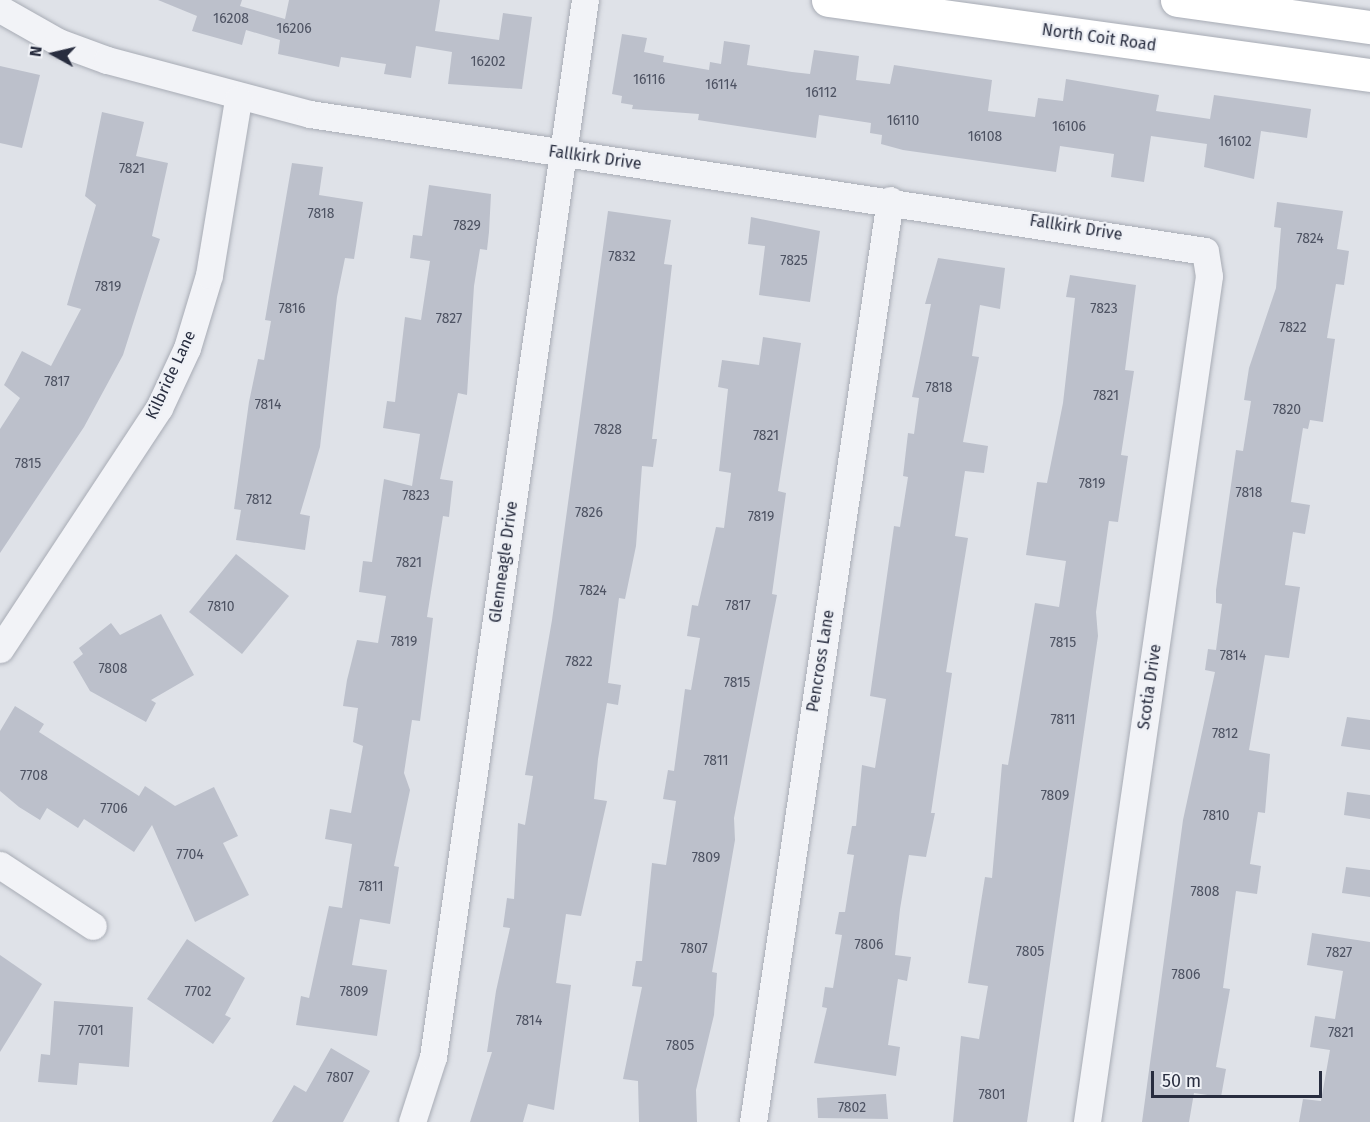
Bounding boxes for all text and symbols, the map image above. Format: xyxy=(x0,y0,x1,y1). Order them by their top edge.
house number: 16208 xyxy=(213,11,249,27)
street label: North Coit Road xyxy=(1041,20,1157,56)
house number: 16206 xyxy=(276,21,312,37)
north arrow xyxy=(24,24,84,84)
text: N xyxy=(26,45,46,58)
house number: 16202 xyxy=(471,54,505,70)
house number: 16116 xyxy=(633,72,665,88)
house number: 16114 xyxy=(705,77,737,93)
house number: 16112 xyxy=(805,85,837,101)
house number: 16110 xyxy=(887,113,919,129)
house number: 16106 xyxy=(1052,119,1086,135)
house number: 16108 xyxy=(968,129,1002,145)
house number: 16102 xyxy=(1218,134,1252,150)
street label: Fallkirk Drive xyxy=(547,142,643,174)
house number: 7821 xyxy=(119,161,145,177)
house number: 7818 xyxy=(307,206,335,222)
street label: Fallkirk Drive xyxy=(1028,211,1124,245)
house number: 7829 xyxy=(453,218,481,234)
house number: 7824 xyxy=(1296,231,1324,247)
house number: 7832 xyxy=(608,249,636,265)
house number: 7825 xyxy=(780,253,808,269)
house number: 7819 xyxy=(95,279,121,295)
house number: 7816 xyxy=(279,301,305,317)
house number: 7823 xyxy=(1090,301,1118,317)
house number: 7827 xyxy=(436,311,462,327)
house number: 7822 xyxy=(1279,320,1307,336)
street label: Kilbride Lane xyxy=(142,327,200,423)
house number: 7817 xyxy=(44,374,70,390)
house number: 7818 xyxy=(925,380,953,396)
house number: 7821 xyxy=(1093,388,1119,404)
house number: 7814 xyxy=(255,397,281,413)
house number: 7820 xyxy=(1273,402,1301,418)
house number: 7828 xyxy=(594,422,622,438)
house number: 7821 xyxy=(753,428,779,444)
house number: 7815 xyxy=(15,456,41,472)
house number: 7819 xyxy=(1079,476,1105,492)
house number: 7818 xyxy=(1235,485,1263,501)
house number: 7823 xyxy=(402,488,430,504)
house number: 7812 xyxy=(246,492,272,508)
street label: Glenneagle Drive xyxy=(486,500,522,624)
house number: 7826 xyxy=(575,505,603,521)
house number: 7819 xyxy=(748,509,774,525)
house number: 7821 xyxy=(396,555,422,571)
house number: 7824 xyxy=(579,583,607,599)
house number: 7817 xyxy=(725,598,751,614)
house number: 7810 xyxy=(207,599,235,615)
street label: Pencross Lane xyxy=(803,609,839,713)
house number: 7819 xyxy=(391,634,417,650)
house number: 7815 xyxy=(1050,635,1076,651)
street label: Scotia Drive xyxy=(1134,643,1166,731)
house number: 7814 xyxy=(1220,648,1246,664)
house number: 7822 xyxy=(565,654,593,670)
house number: 7808 xyxy=(98,661,128,677)
house number: 7815 xyxy=(724,675,750,691)
house number: 7811 xyxy=(1050,712,1076,728)
house number: 7812 xyxy=(1212,726,1238,742)
house number: 7811 xyxy=(703,753,729,769)
house number: 7708 xyxy=(20,768,48,784)
house number: 7809 xyxy=(1041,788,1069,804)
house number: 7706 xyxy=(100,801,128,817)
house number: 7810 xyxy=(1202,808,1230,824)
house number: 7704 xyxy=(176,847,204,863)
house number: 7809 xyxy=(692,850,720,866)
house number: 7811 xyxy=(358,879,384,895)
house number: 7808 xyxy=(1190,884,1220,900)
house number: 7806 xyxy=(855,937,883,953)
house number: 7807 xyxy=(680,941,708,957)
house number: 7805 xyxy=(1016,944,1044,960)
house number: 7827 xyxy=(1326,945,1352,961)
house number: 7806 xyxy=(1172,967,1200,983)
house number: 7702 xyxy=(185,984,211,1000)
house number: 7809 xyxy=(340,984,368,1000)
house number: 7814 xyxy=(516,1013,542,1029)
house number: 7701 xyxy=(78,1023,104,1039)
house number: 7821 xyxy=(1328,1025,1354,1041)
house number: 7805 xyxy=(666,1038,694,1054)
scale bar xyxy=(1154,1059,1325,1097)
house number: 7807 xyxy=(326,1070,354,1086)
text: 50 m xyxy=(1162,1070,1201,1092)
house number: 7801 xyxy=(978,1087,1006,1103)
house number: 7802 xyxy=(838,1100,866,1116)

